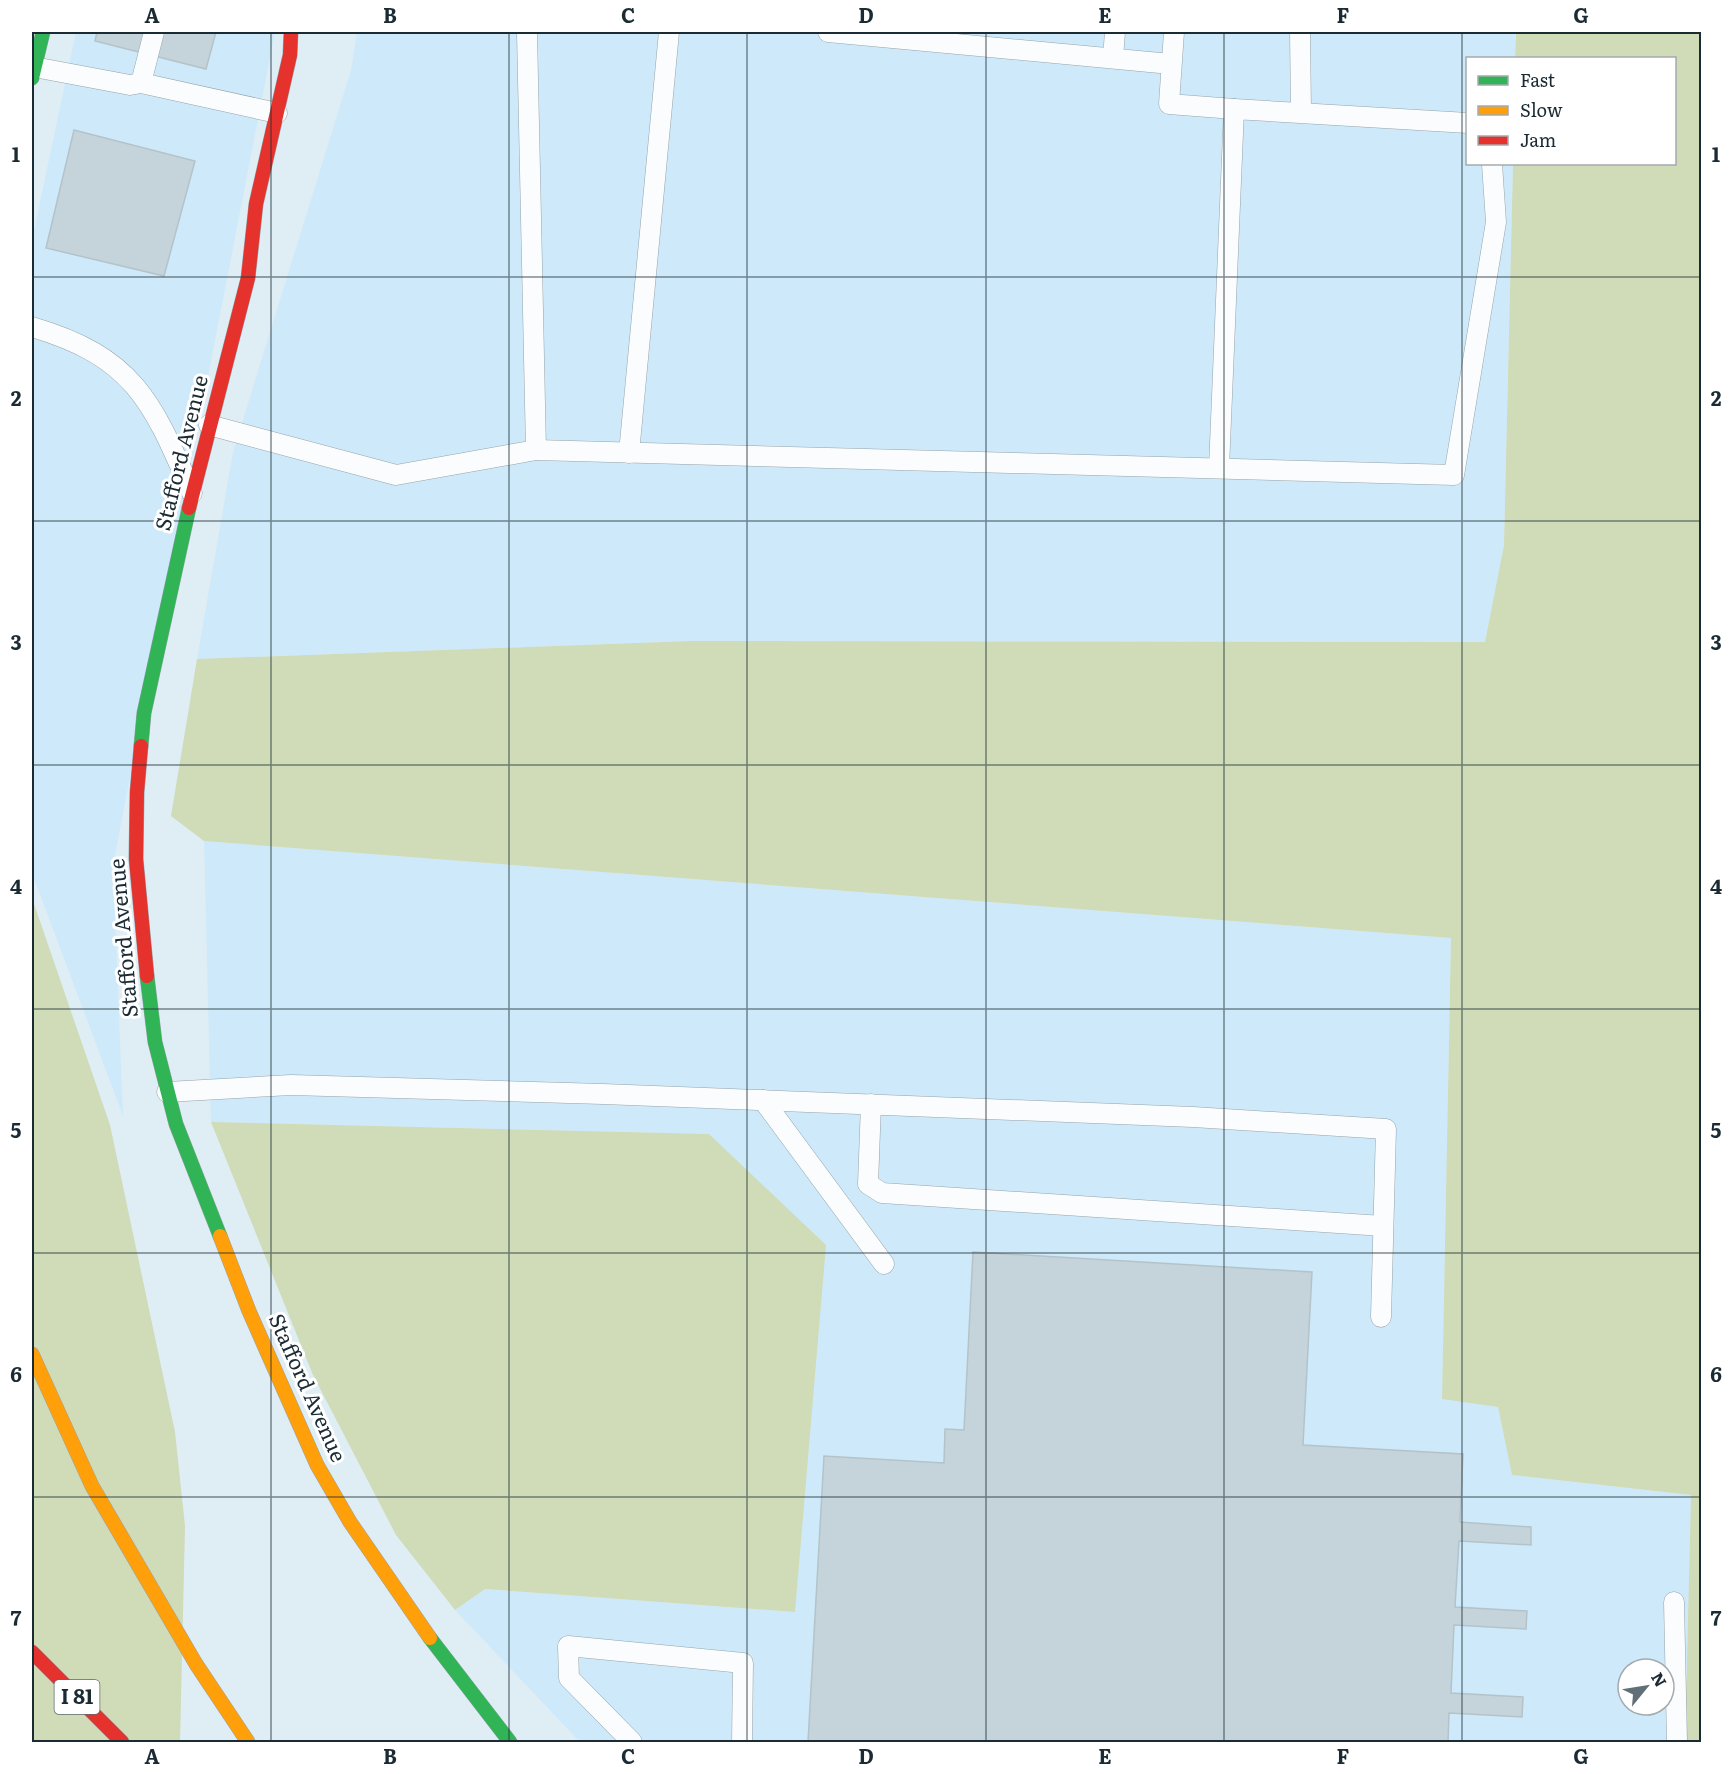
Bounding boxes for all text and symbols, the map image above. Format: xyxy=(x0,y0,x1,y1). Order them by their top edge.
text: A xyxy=(144,0,160,29)
text: B xyxy=(383,0,397,29)
text: C xyxy=(621,0,635,29)
text: D xyxy=(858,0,874,29)
text: E xyxy=(1098,0,1112,29)
text: F xyxy=(1337,0,1350,29)
text: G xyxy=(1573,0,1589,29)
legend xyxy=(1466,57,1676,165)
text: Fast xyxy=(1520,66,1556,93)
text: Slow xyxy=(1520,96,1563,123)
text: Jam xyxy=(1520,126,1556,153)
text: 1 xyxy=(12,138,20,168)
text: 1 xyxy=(1712,138,1720,168)
street label: Stafford Avenue xyxy=(145,371,214,533)
text: 2 xyxy=(11,382,22,412)
text: 2 xyxy=(1711,382,1722,412)
text: 3 xyxy=(10,626,22,656)
text: 3 xyxy=(1710,626,1722,656)
street label: Stafford Avenue xyxy=(99,857,144,1019)
text: 4 xyxy=(10,870,22,900)
text: 4 xyxy=(1710,870,1722,900)
text: 5 xyxy=(11,1114,22,1144)
text: 5 xyxy=(1711,1114,1722,1144)
street label: Stafford Avenue xyxy=(263,1308,356,1466)
text: 6 xyxy=(10,1358,22,1388)
text: 6 xyxy=(1710,1358,1722,1388)
text: 7 xyxy=(11,1602,22,1632)
text: 7 xyxy=(1711,1602,1722,1632)
north arrow xyxy=(1616,1657,1676,1717)
text: N xyxy=(1646,1667,1674,1691)
road number: I 81 xyxy=(54,1680,100,1714)
text: A xyxy=(144,1740,160,1770)
text: B xyxy=(383,1740,397,1770)
text: C xyxy=(621,1740,635,1770)
text: D xyxy=(858,1740,874,1770)
text: E xyxy=(1098,1740,1112,1770)
text: F xyxy=(1337,1740,1350,1770)
text: G xyxy=(1573,1740,1589,1770)

